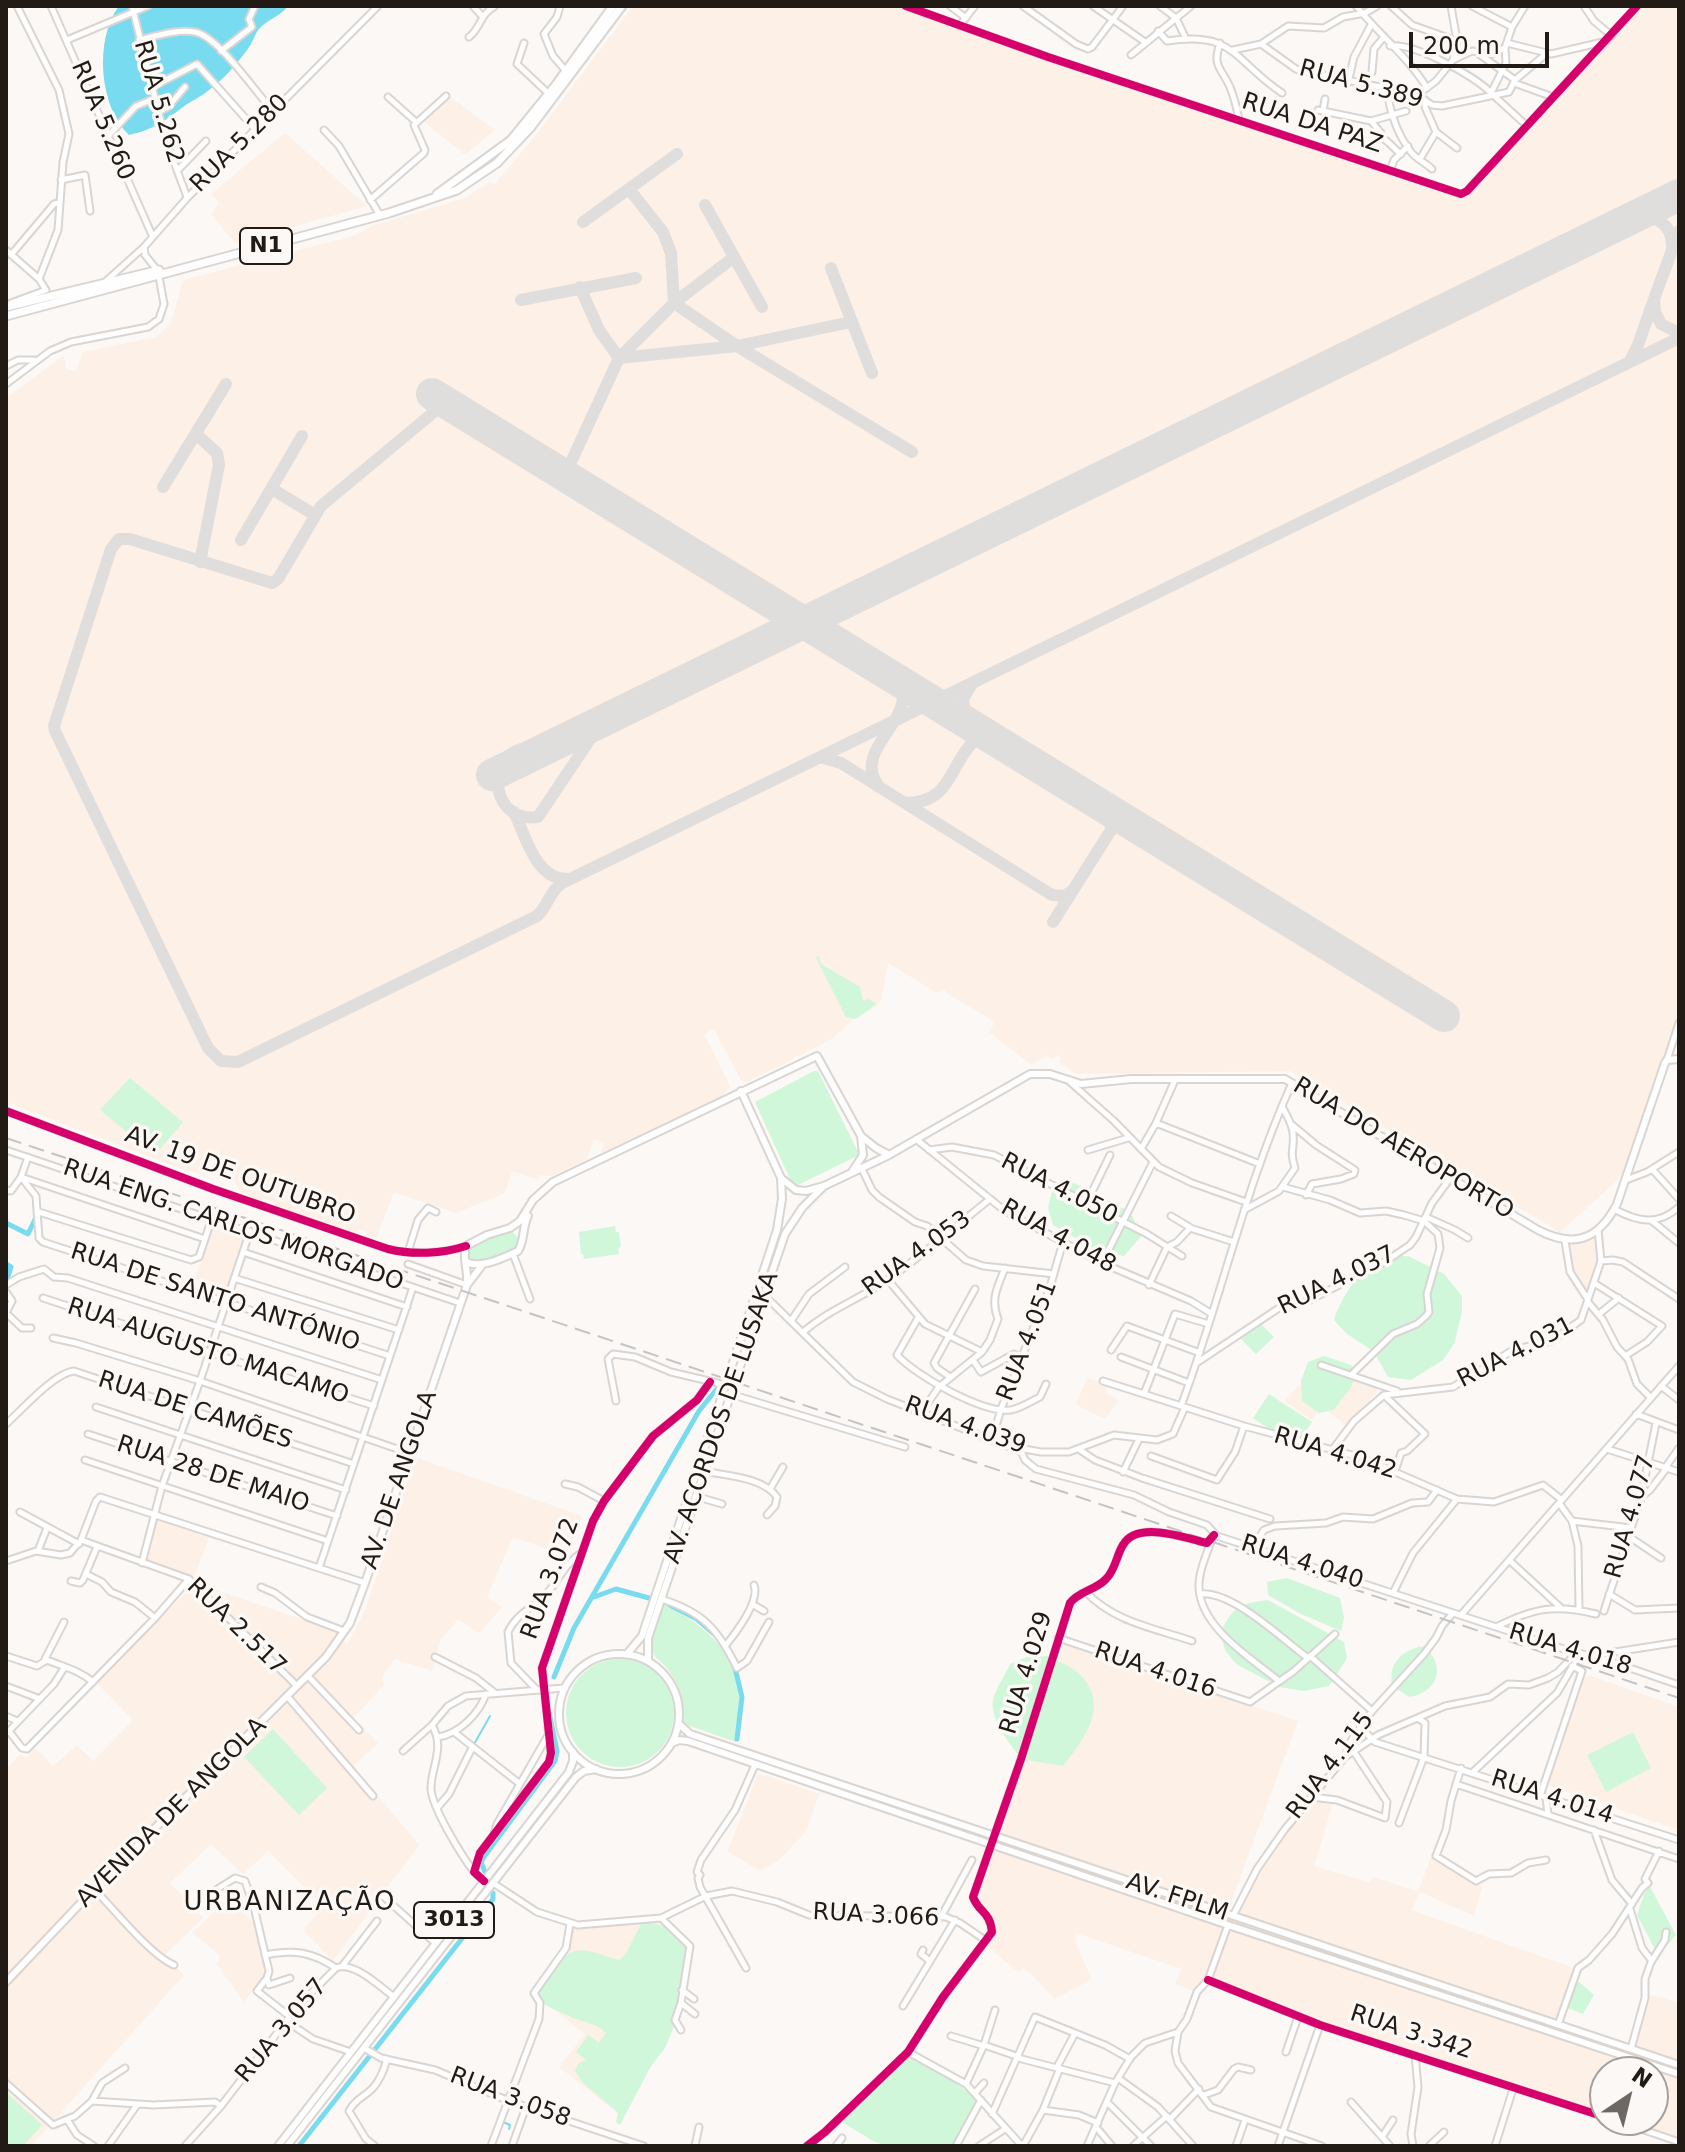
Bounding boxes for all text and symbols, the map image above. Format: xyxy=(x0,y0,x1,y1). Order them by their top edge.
scale bar xyxy=(1413,16,1553,66)
text: 200 m xyxy=(1423,32,1500,60)
street label: RUA 5.262 xyxy=(127,37,189,167)
street label: RUA 5.389 xyxy=(1296,55,1426,115)
street label: RUA 5.260 xyxy=(64,57,140,185)
street label: RUA DA PAZ xyxy=(1238,88,1386,160)
street label: RUA 5.280 xyxy=(185,89,295,199)
road number: N1 xyxy=(240,228,292,264)
street label: RUA DO AEROPORTO xyxy=(1287,1072,1519,1226)
street label: AV. 19 DE OUTUBRO xyxy=(121,1121,359,1231)
street label: RUA 4.050 xyxy=(996,1147,1122,1231)
street label: RUA ENG. CARLOS MORGADO xyxy=(59,1154,407,1298)
street label: RUA 4.048 xyxy=(995,1194,1121,1280)
street label: RUA 4.053 xyxy=(857,1205,977,1303)
street label: RUA DE SANTO ANTÓNIO xyxy=(67,1238,363,1358)
street label: RUA 4.037 xyxy=(1274,1240,1400,1322)
street label: AV. ACORDOS DE LUSAKA xyxy=(658,1268,786,1568)
street label: RUA 4.051 xyxy=(992,1277,1064,1405)
street label: RUA AUGUSTO MACAMO xyxy=(64,1293,352,1411)
street label: RUA 4.031 xyxy=(1453,1311,1579,1395)
street label: RUA DE CAMÕES xyxy=(94,1366,296,1456)
street label: AV. DE ANGOLA xyxy=(356,1387,444,1573)
street label: RUA 4.039 xyxy=(900,1391,1030,1461)
street label: RUA 4.042 xyxy=(1270,1422,1400,1486)
street label: RUA 28 DE MAIO xyxy=(113,1430,313,1520)
street label: RUA 4.077 xyxy=(1600,1452,1662,1582)
street label: RUA 3.072 xyxy=(516,1514,586,1644)
street label: RUA 4.040 xyxy=(1237,1530,1367,1596)
street label: RUA 2.517 xyxy=(180,1573,292,1681)
street label: RUA 4.029 xyxy=(995,1608,1059,1738)
street label: RUA 4.018 xyxy=(1505,1618,1635,1682)
street label: RUA 4.016 xyxy=(1090,1637,1220,1705)
street label: RUA 4.115 xyxy=(1281,1707,1381,1825)
street label: AVENIDA DE ANGOLA xyxy=(71,1712,273,1914)
street label: RUA 4.014 xyxy=(1487,1765,1617,1831)
street label: AV. FPLM xyxy=(1122,1868,1232,1928)
district label: URBANIZAÇÃO xyxy=(184,1887,396,1919)
street label: RUA 3.066 xyxy=(812,1898,940,1934)
road number: 3013 xyxy=(414,1902,494,1938)
street label: RUA 3.057 xyxy=(230,1973,334,2089)
street label: RUA 3.342 xyxy=(1346,2000,1476,2066)
north arrow xyxy=(1589,2056,1669,2136)
street label: RUA 3.058 xyxy=(446,2062,574,2134)
text: N xyxy=(1627,2062,1657,2093)

